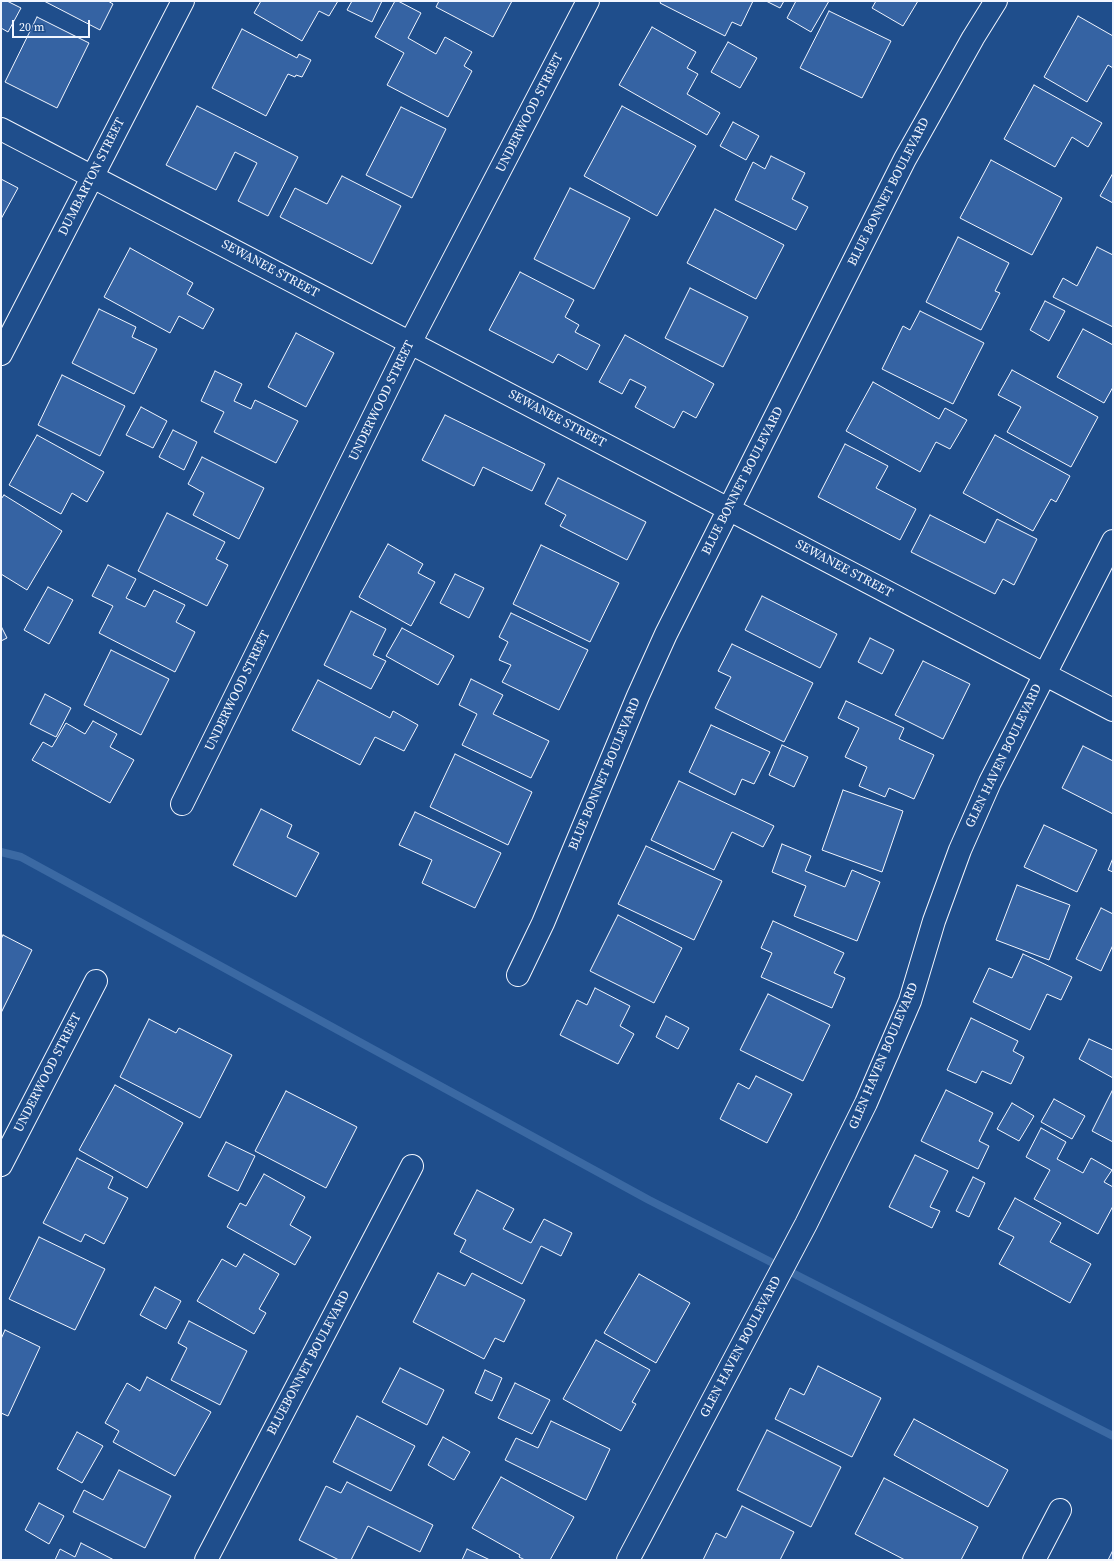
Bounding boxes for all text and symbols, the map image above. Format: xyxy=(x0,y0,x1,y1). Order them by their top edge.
scale bar xyxy=(14,12,92,38)
text: 20 m xyxy=(19,19,45,35)
street label: UNDERWOOD STREET xyxy=(493,51,567,175)
street label: BLUE BONNET BOULEVARD xyxy=(845,115,933,269)
street label: DUMBARTON STREET xyxy=(56,116,128,238)
street label: SEWANEE STREET xyxy=(219,237,321,301)
street label: UNDERWOOD STREET xyxy=(346,338,418,464)
street label: SEWANEE STREET xyxy=(506,387,608,451)
street label: BLUE BONNET BOULEVARD xyxy=(699,404,787,558)
street label: SEWANEE STREET xyxy=(793,537,895,601)
street label: UNDERWOOD STREET xyxy=(202,628,274,754)
street label: GLEN HAVEN BOULEVARD xyxy=(962,682,1046,830)
street label: BLUE BONNET BOULEVARD xyxy=(566,695,644,853)
street label: GLEN HAVEN BOULEVARD xyxy=(846,980,922,1132)
street label: UNDERWOOD STREET xyxy=(11,1011,85,1135)
street label: GLEN HAVEN BOULEVARD xyxy=(697,1274,785,1420)
street label: BLUEBONNET BOULEVARD xyxy=(264,1288,354,1438)

